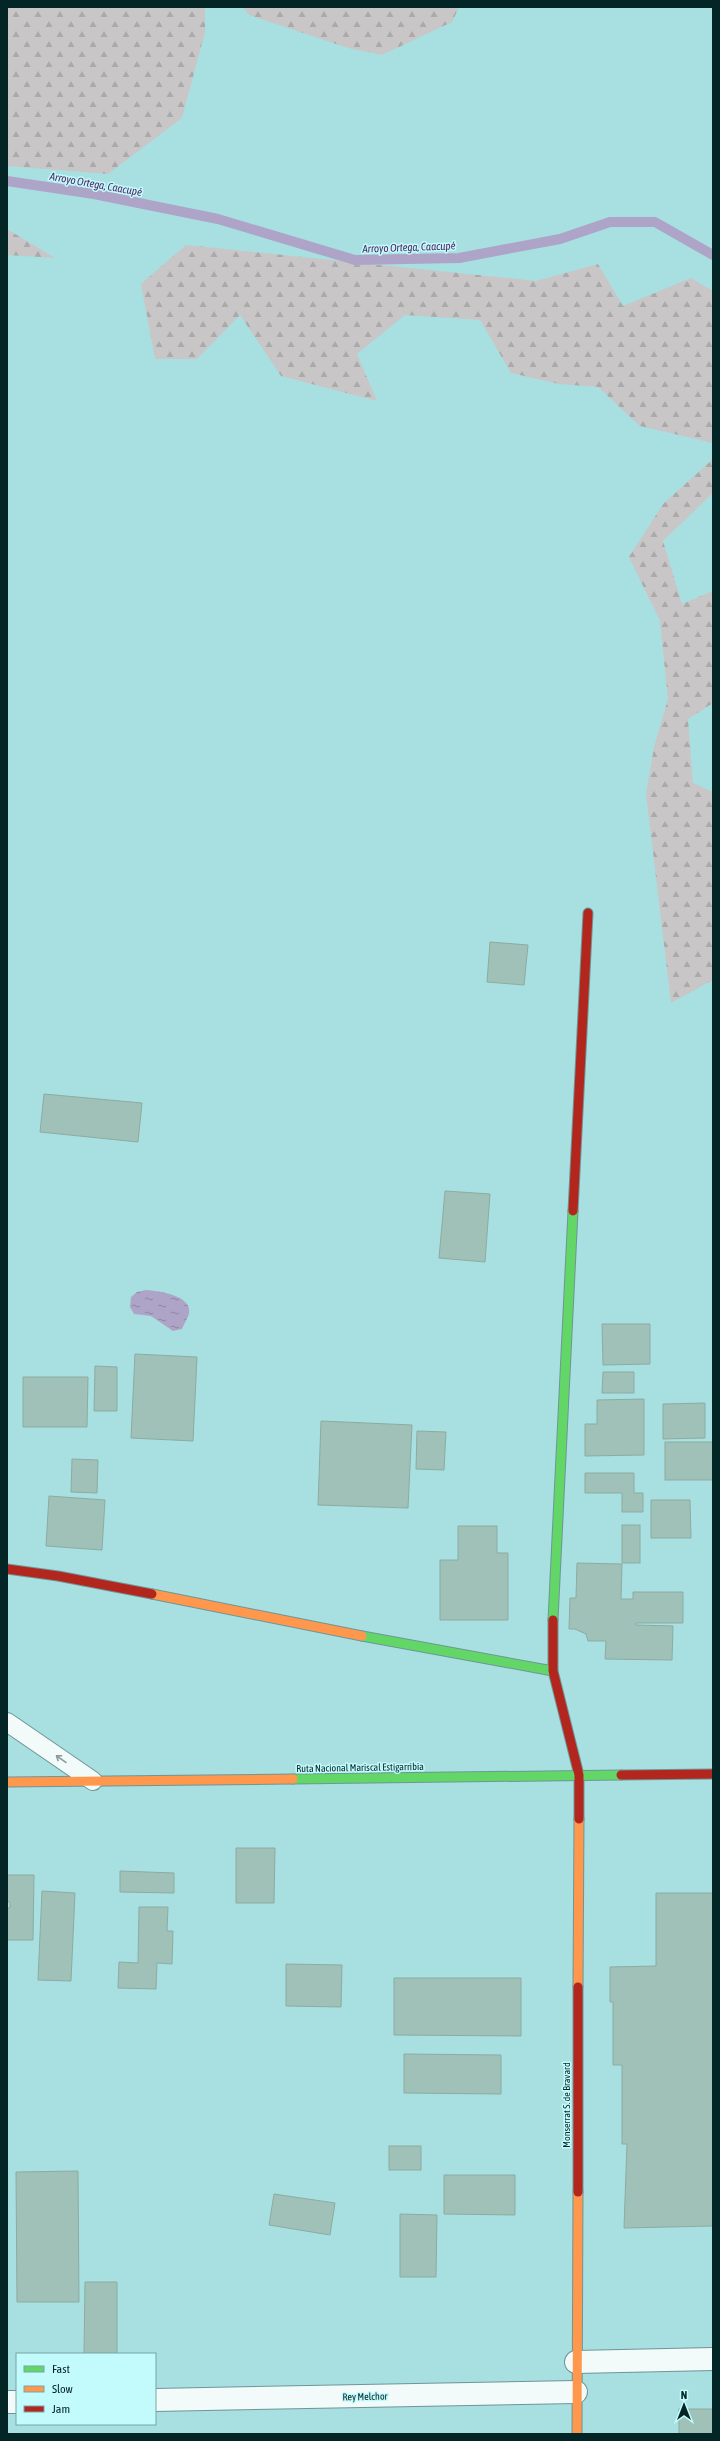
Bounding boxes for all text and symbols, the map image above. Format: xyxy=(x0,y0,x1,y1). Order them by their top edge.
water label: Arroyo Ortega, Caacupé xyxy=(48,170,143,198)
water label: Arroyo Ortega, Caacupé xyxy=(361,239,456,255)
one-way arrow xyxy=(56,1755,67,1763)
street label: Ruta Nacional Mariscal Estigarribia xyxy=(296,1761,424,1774)
street label: Monserrat S. de Bravard xyxy=(561,2062,572,2148)
legend xyxy=(16,2353,156,2425)
text: Fast xyxy=(52,2362,70,2376)
text: Slow xyxy=(52,2382,73,2396)
north arrow xyxy=(664,2385,704,2425)
text: N xyxy=(681,2389,687,2401)
street label: Rey Melchor xyxy=(342,2391,389,2402)
text: Jam xyxy=(52,2402,70,2416)

